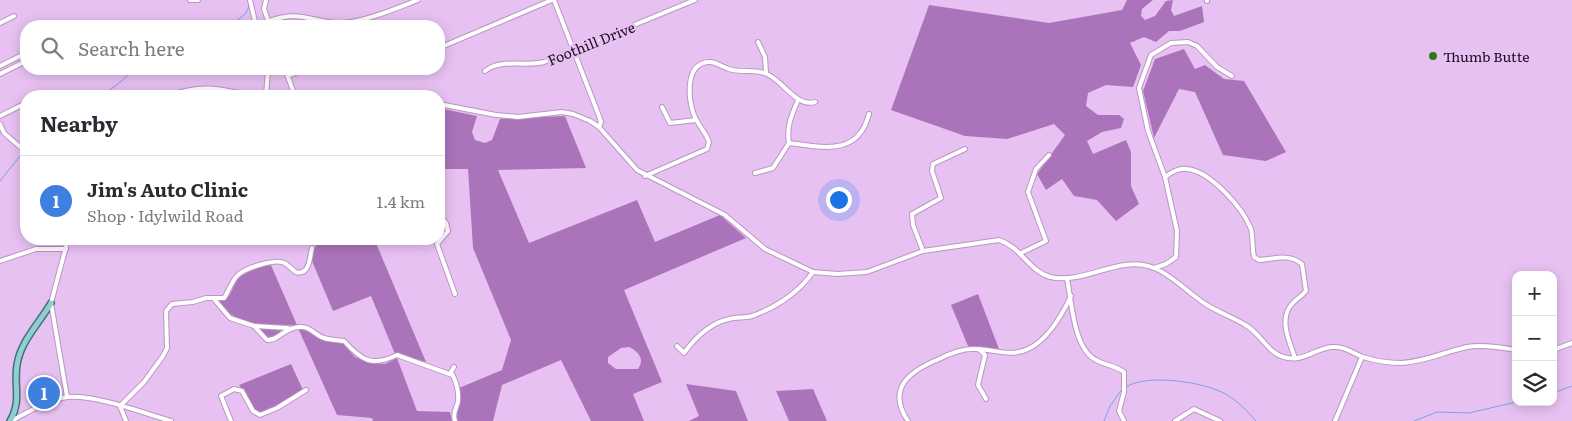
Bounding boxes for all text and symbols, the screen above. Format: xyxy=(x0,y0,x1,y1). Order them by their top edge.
street label: Foothill Drive xyxy=(544,16,638,70)
search box xyxy=(20,20,445,75)
icon: search xyxy=(38,34,66,62)
text: Search here xyxy=(78,34,185,62)
place label: Thumb Butte xyxy=(1443,46,1529,66)
marker: Thumb Butte xyxy=(1427,50,1439,62)
text: Nearby xyxy=(40,107,118,138)
text: Jim's Auto Clinic xyxy=(87,175,248,203)
your location xyxy=(826,187,852,213)
text: 1 xyxy=(53,189,59,213)
text: 1.4 km xyxy=(377,189,425,213)
text: Shop · Idylwild Road xyxy=(87,203,243,227)
map controls xyxy=(1512,271,1557,406)
button: + xyxy=(1512,271,1557,316)
button: − xyxy=(1512,316,1557,361)
button: layers xyxy=(1512,361,1557,406)
pin: 1 xyxy=(28,374,60,412)

